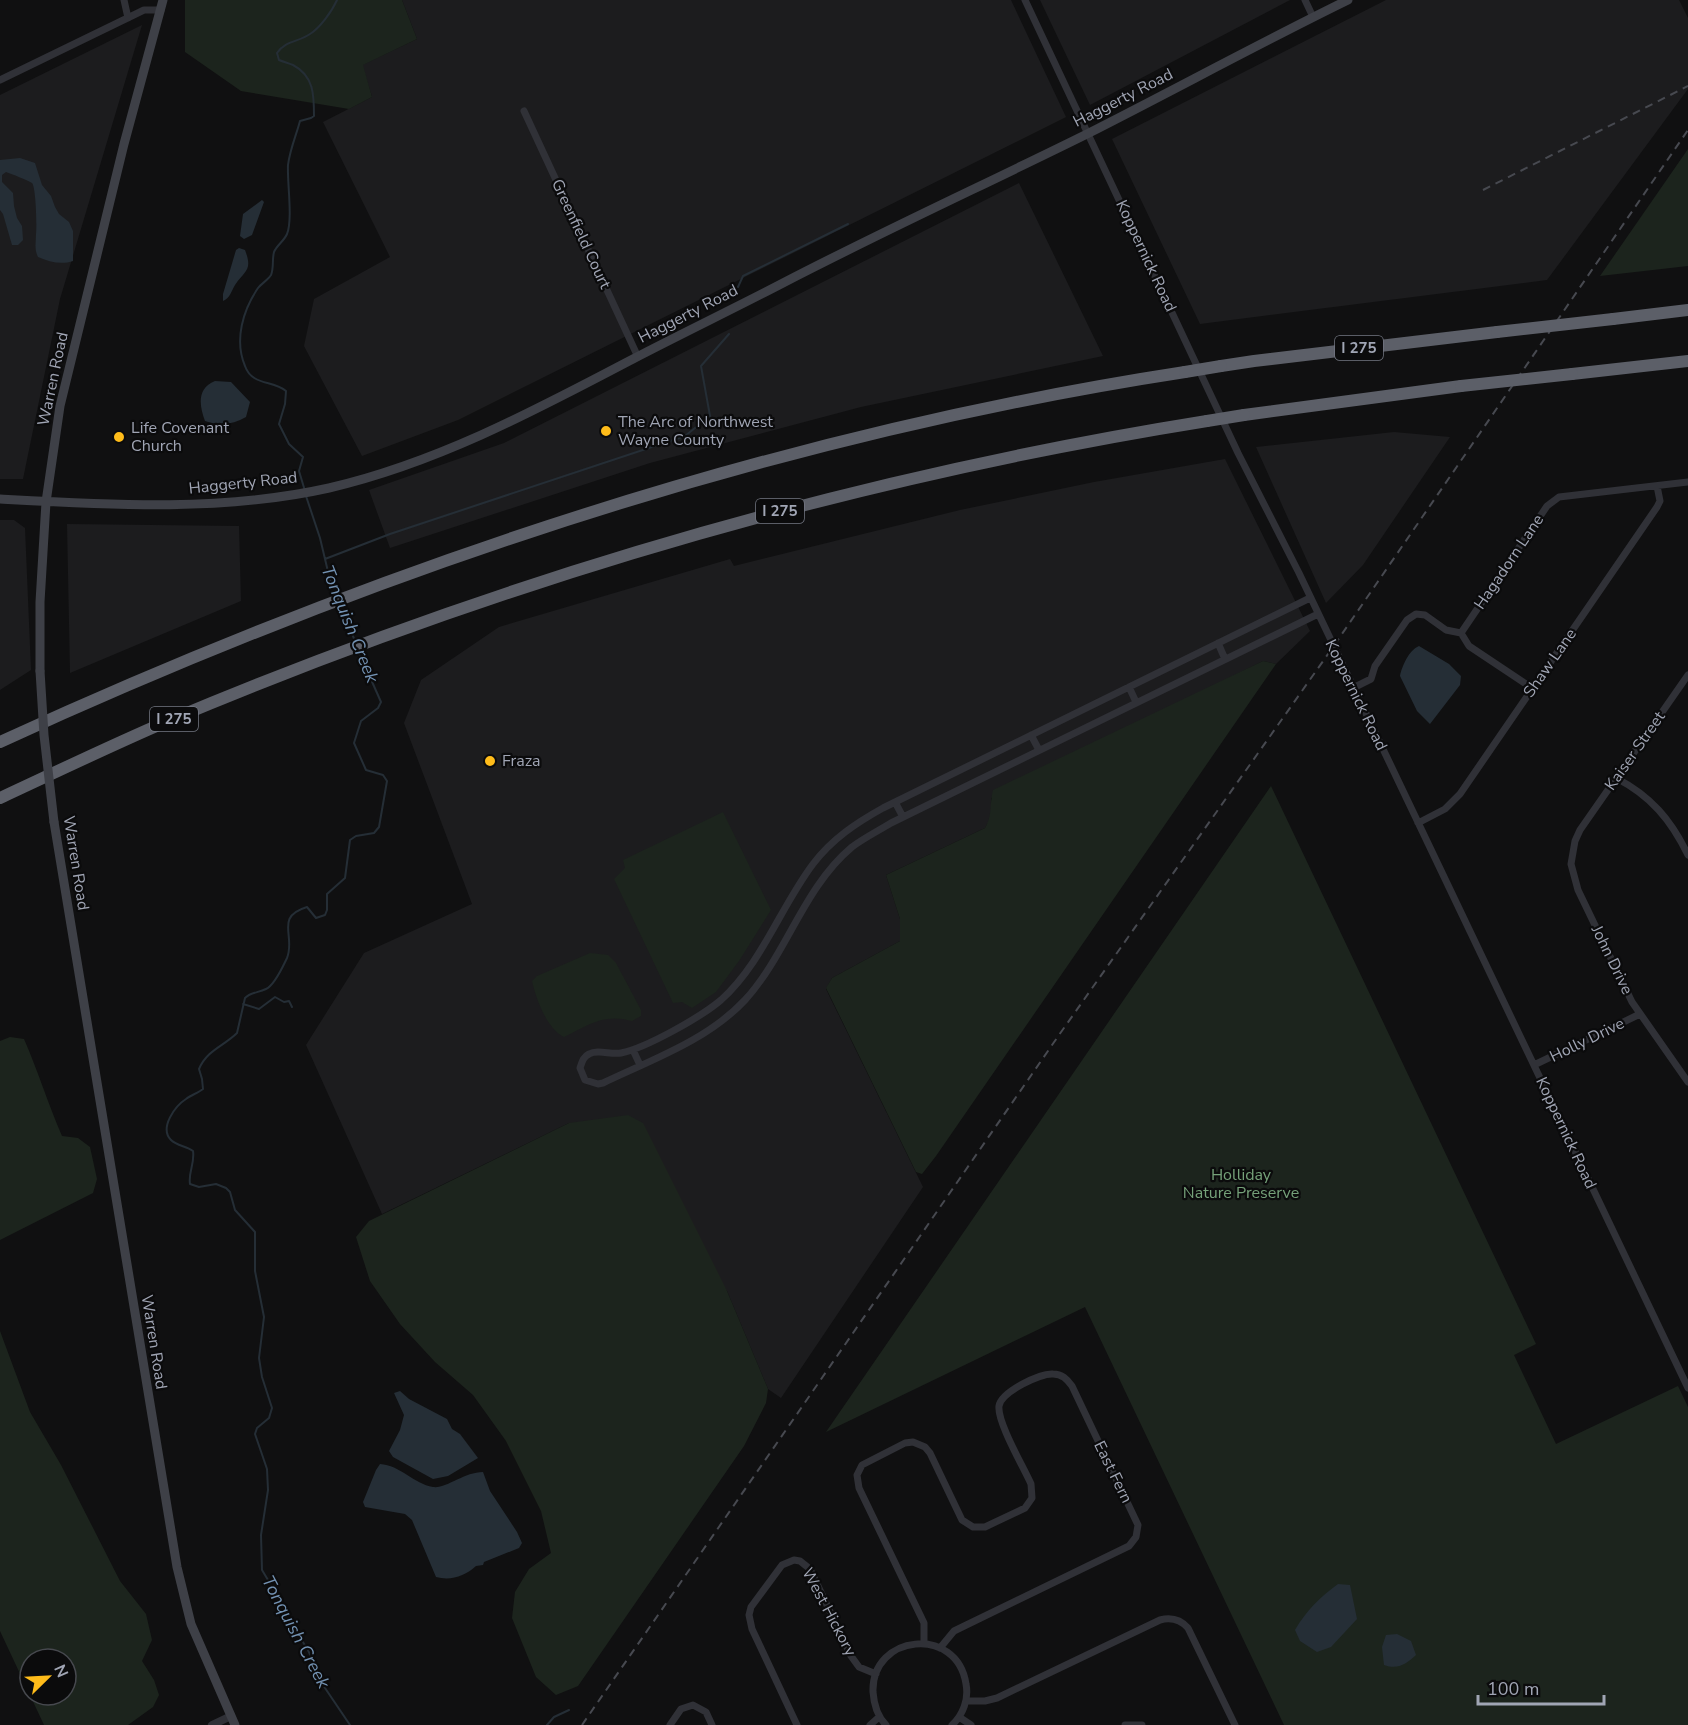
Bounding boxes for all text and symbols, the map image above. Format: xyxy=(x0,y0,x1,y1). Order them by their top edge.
street label: Haggerty Road xyxy=(1069,63,1177,133)
street label: Greenfield Court xyxy=(546,176,616,293)
street label: Koppernick Road xyxy=(1110,196,1182,316)
street label: Haggerty Road xyxy=(634,279,742,349)
street label: Warren Road xyxy=(32,330,74,428)
road number: I 275 xyxy=(1335,336,1383,360)
place label: The Arc of Northwest Wayne County xyxy=(618,411,773,451)
place label: Life Covenant Church xyxy=(131,417,229,457)
marker: The Arc of Northwest Wayne County xyxy=(599,424,613,438)
marker: Life Covenant Church xyxy=(112,430,126,444)
street label: Haggerty Road xyxy=(187,466,299,500)
road number: I 275 xyxy=(756,499,804,523)
street label: Hagadorn Lane xyxy=(1469,510,1549,614)
water label: Tonquish Creek xyxy=(316,562,385,687)
street label: Shaw Lane xyxy=(1518,624,1582,702)
street label: Koppernick Road xyxy=(1320,636,1392,754)
road number: I 275 xyxy=(150,707,198,731)
street label: Kaiser Street xyxy=(1600,707,1671,795)
place label: Fraza xyxy=(502,750,541,772)
marker: Fraza xyxy=(483,754,497,768)
street label: Warren Road xyxy=(58,814,94,912)
street label: John Drive xyxy=(1585,921,1638,998)
street label: Holly Drive xyxy=(1546,1012,1628,1068)
street label: Koppernick Road xyxy=(1530,1073,1602,1193)
park label: Holliday Nature Preserve xyxy=(1183,1164,1299,1204)
street label: Warren Road xyxy=(136,1293,172,1391)
street label: East Fern xyxy=(1088,1437,1138,1507)
street label: West Hickory xyxy=(797,1564,862,1661)
water label: Tonquish Creek xyxy=(256,1571,336,1694)
north arrow xyxy=(18,1647,78,1707)
text: N xyxy=(48,1661,73,1681)
scale bar xyxy=(1478,1668,1604,1706)
text: 100 m xyxy=(1487,1677,1539,1701)

